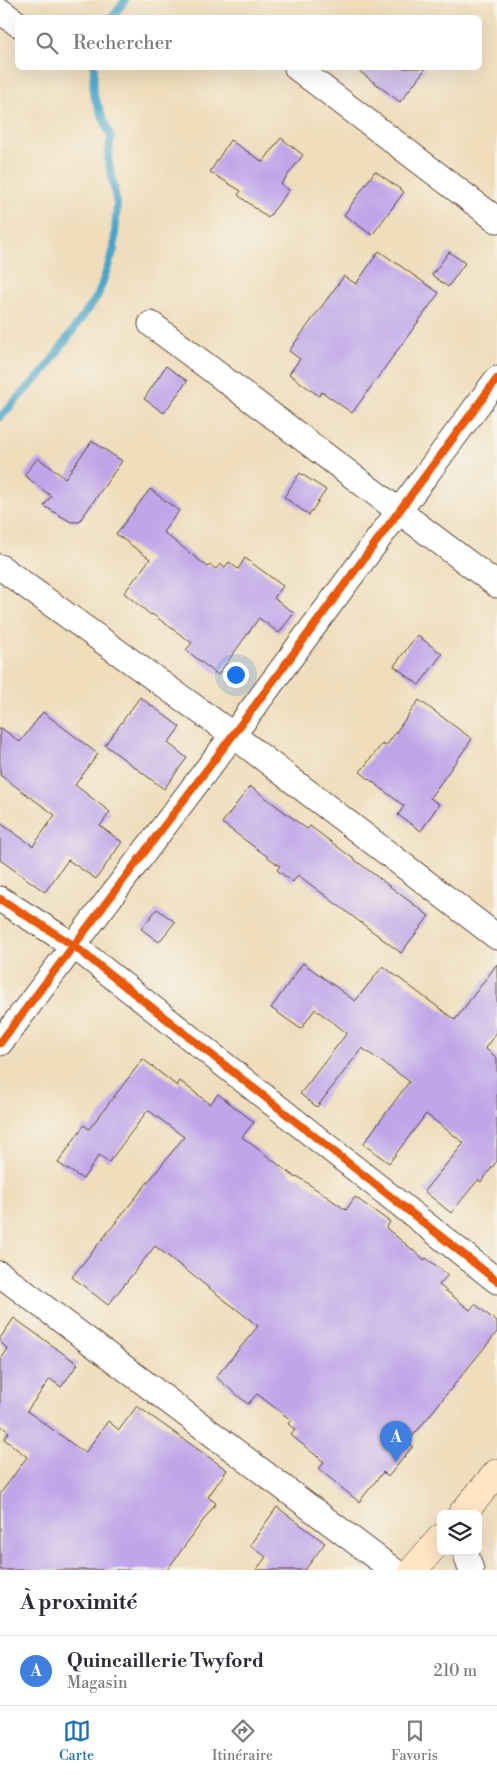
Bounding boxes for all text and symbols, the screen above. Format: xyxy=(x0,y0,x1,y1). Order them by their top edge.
search box xyxy=(15,15,482,70)
icon: search xyxy=(33,29,61,57)
text: Rechercher xyxy=(73,31,172,55)
your location xyxy=(223,662,249,688)
pin: A xyxy=(380,1421,412,1462)
map controls xyxy=(437,1510,482,1555)
button: layers xyxy=(437,1510,482,1555)
text: À proximité xyxy=(20,1590,137,1616)
text: Quincaillerie Twyford xyxy=(67,1649,264,1673)
text: A xyxy=(30,1661,42,1681)
text: 210 m xyxy=(433,1661,477,1681)
text: Magasin xyxy=(67,1673,127,1693)
tab: Carte xyxy=(59,1717,94,1765)
tab: Itinéraire xyxy=(212,1717,273,1765)
tab: Favoris xyxy=(391,1717,438,1765)

